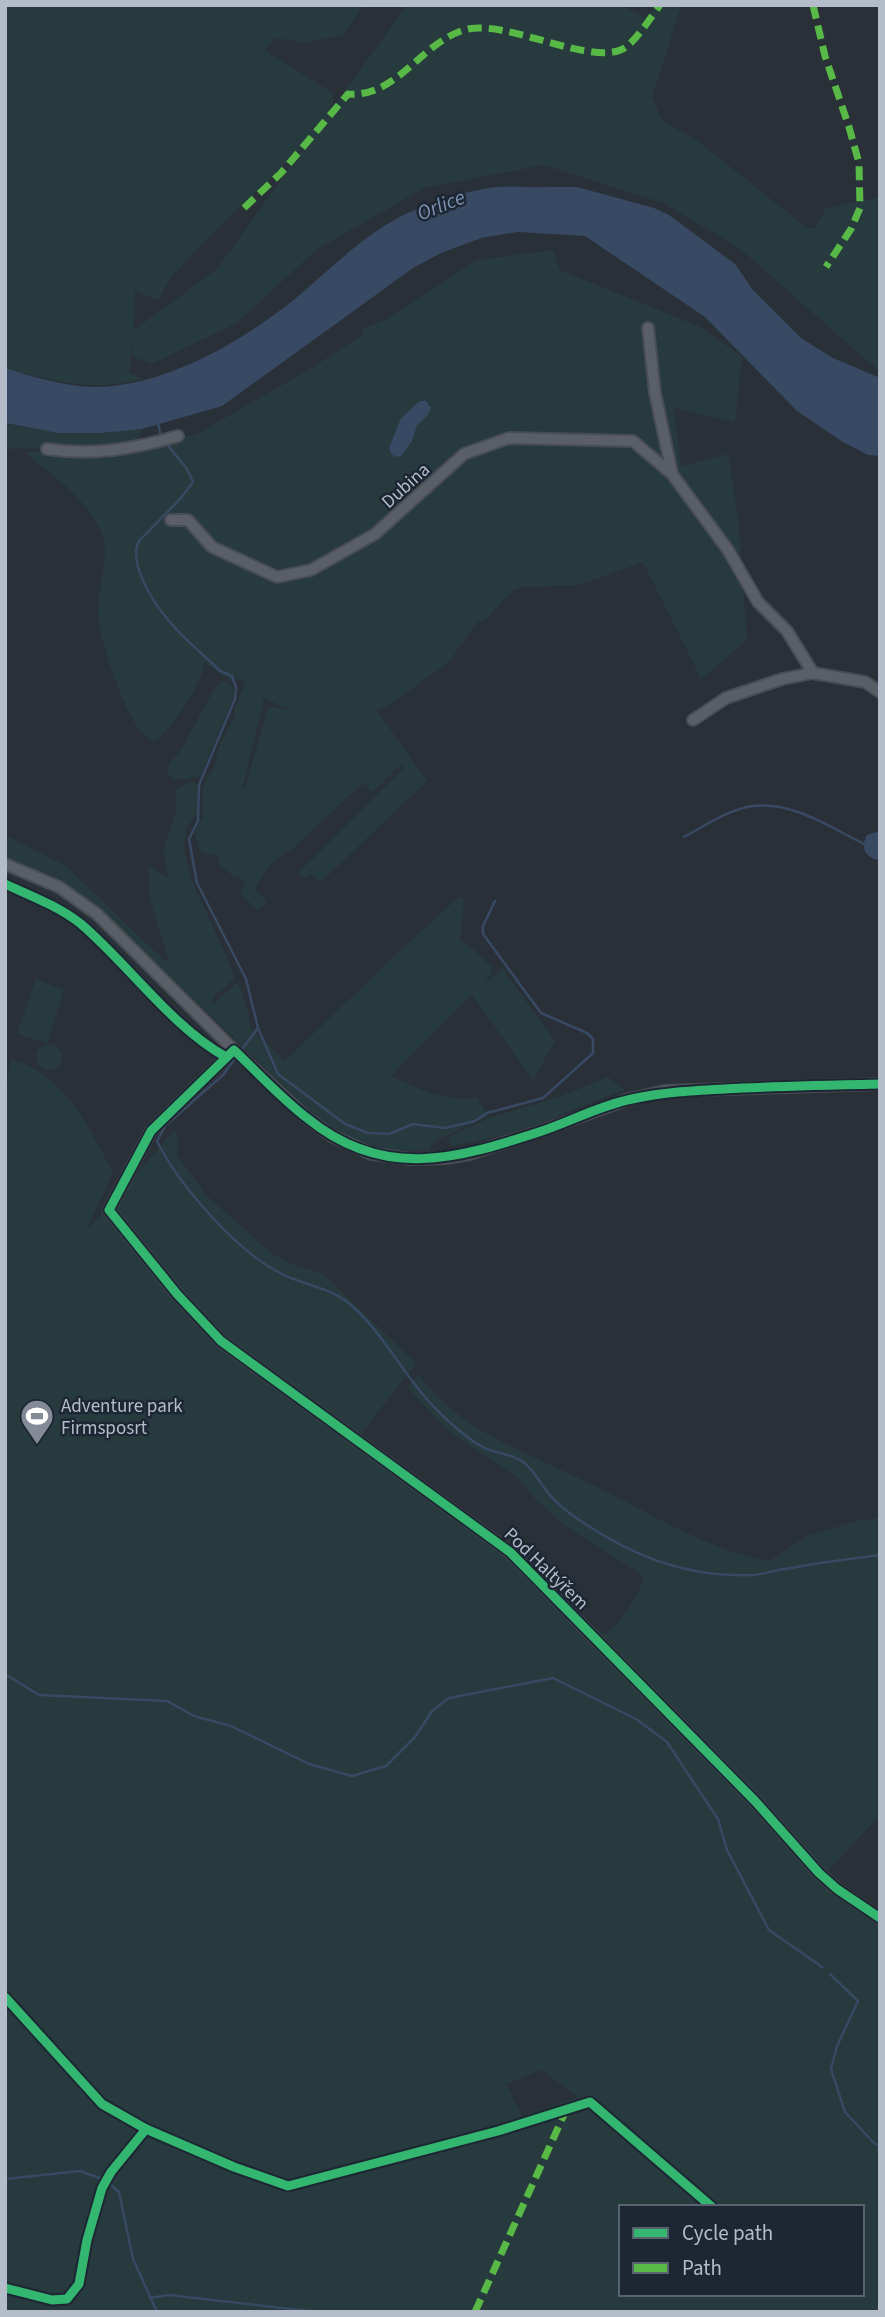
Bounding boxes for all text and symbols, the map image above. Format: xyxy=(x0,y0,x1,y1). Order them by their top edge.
water label: Orlice xyxy=(412,182,470,228)
street label: Dubina xyxy=(376,457,436,515)
place label: Adventure park Firmsposrt xyxy=(61,1393,183,1442)
sports icon: Adventure park Firmsposrt xyxy=(18,1397,56,1446)
street label: Pod Haltýřem xyxy=(498,1522,594,1617)
legend xyxy=(619,2205,864,2296)
text: Cycle path xyxy=(682,2218,773,2248)
text: Path xyxy=(682,2253,722,2283)

